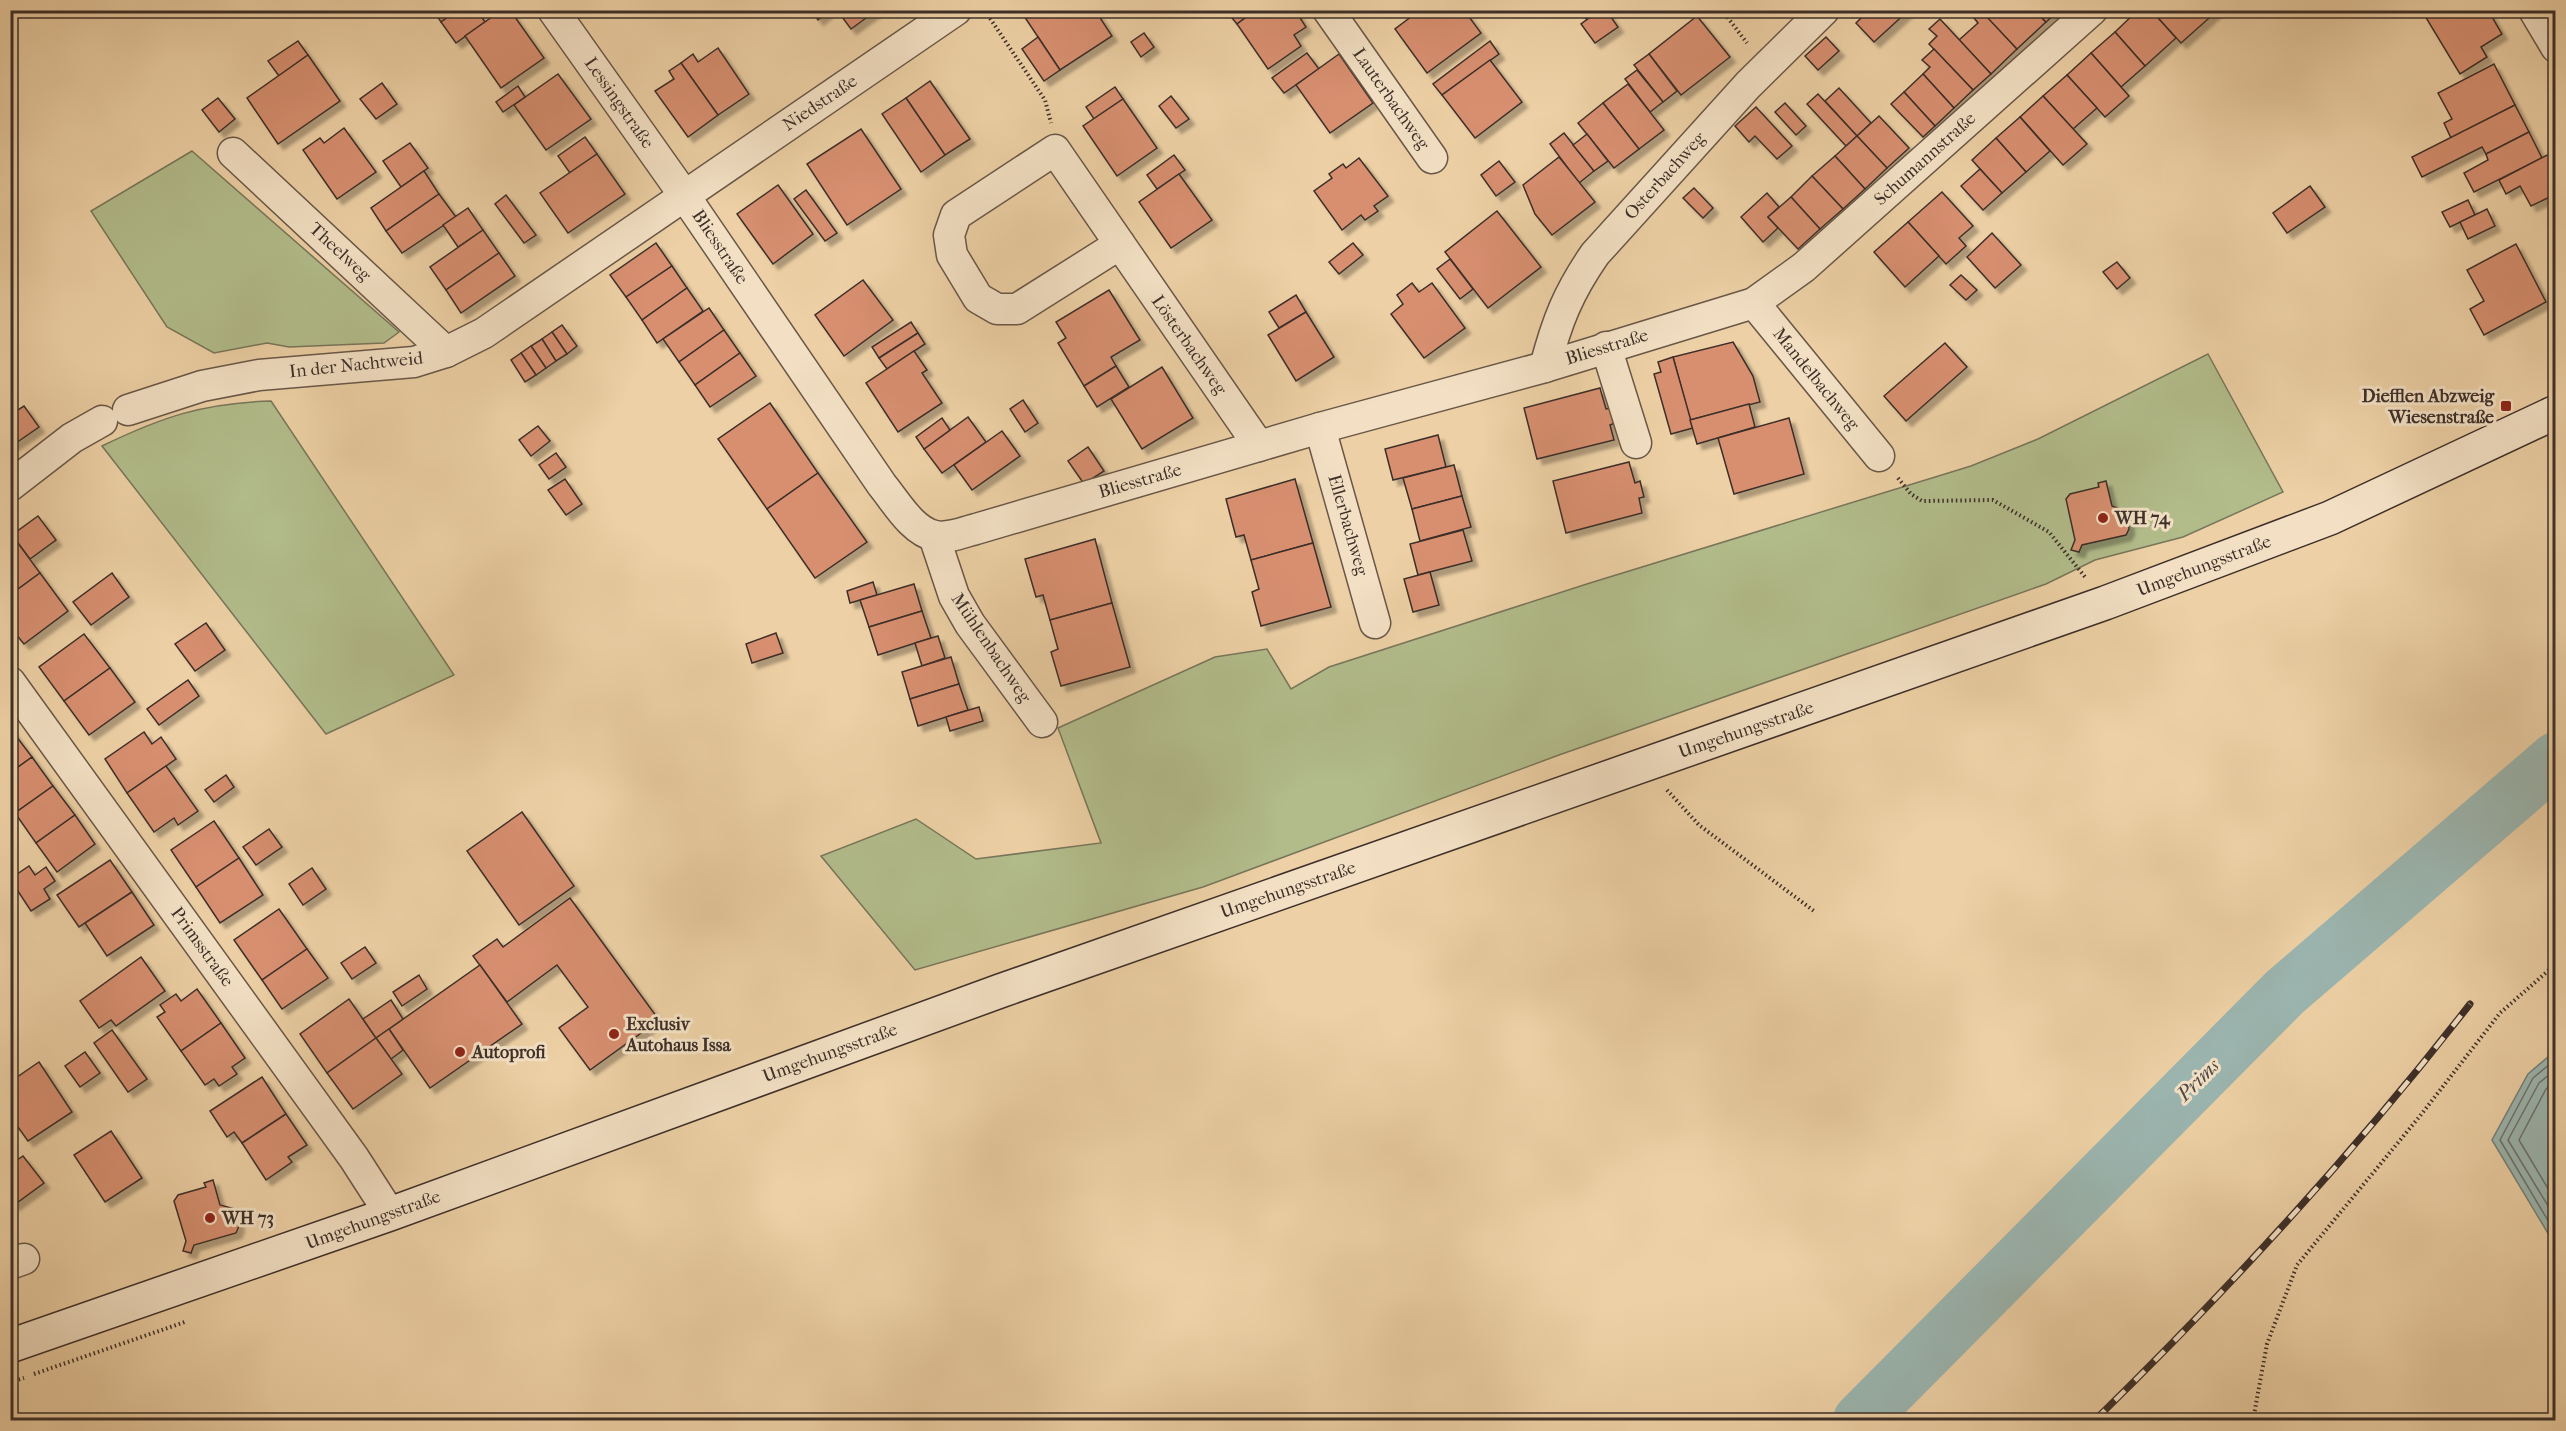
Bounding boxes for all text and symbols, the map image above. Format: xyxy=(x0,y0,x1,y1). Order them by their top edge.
street label: Lauterbachweg xyxy=(1348,44,1434,154)
street label: Lessingstraße xyxy=(580,53,658,153)
street label: Niedstraße xyxy=(779,70,861,136)
street label: Schumannstraße xyxy=(1870,108,1980,210)
street label: Osterbachweg xyxy=(1620,128,1710,224)
street label: Bliesstraße xyxy=(687,206,753,288)
street label: Theelweg xyxy=(305,218,375,286)
street label: Lösterbachweg xyxy=(1147,291,1231,399)
street label: Bliesstraße xyxy=(1563,324,1651,370)
street label: Mandelbachweg xyxy=(1768,324,1864,435)
street label: In der Nachtweid xyxy=(288,348,424,382)
place label: Diefflen Abzweig Wiesenstraße xyxy=(2362,386,2495,428)
marker: Diefflen Abzweig Wiesenstraße xyxy=(2499,399,2513,413)
street label: Bliesstraße xyxy=(1096,459,1184,503)
street label: Ellerbachweg xyxy=(1324,472,1373,578)
place label: WH 74 xyxy=(2114,508,2171,529)
marker: WH 74 xyxy=(2096,511,2110,525)
street label: Umgehungsstraße xyxy=(2134,531,2274,601)
street label: Mühlenbachweg xyxy=(947,589,1036,707)
street label: Umgehungsstraße xyxy=(1675,697,1817,763)
street label: Umgehungsstraße xyxy=(1217,857,1359,923)
street label: Primsstraße xyxy=(166,903,238,991)
place label: Exclusiv Autohaus Issa xyxy=(625,1014,731,1056)
street label: Umgehungsstraße xyxy=(760,1019,900,1087)
marker: Exclusiv Autohaus Issa xyxy=(607,1027,621,1041)
place label: Autoprofi xyxy=(471,1042,547,1063)
marker: Autoprofi xyxy=(453,1045,467,1059)
water label: Prims xyxy=(2172,1054,2224,1106)
street label: Umgehungsstraße xyxy=(303,1186,443,1254)
place label: WH 73 xyxy=(221,1208,274,1229)
marker: WH 73 xyxy=(203,1211,217,1225)

